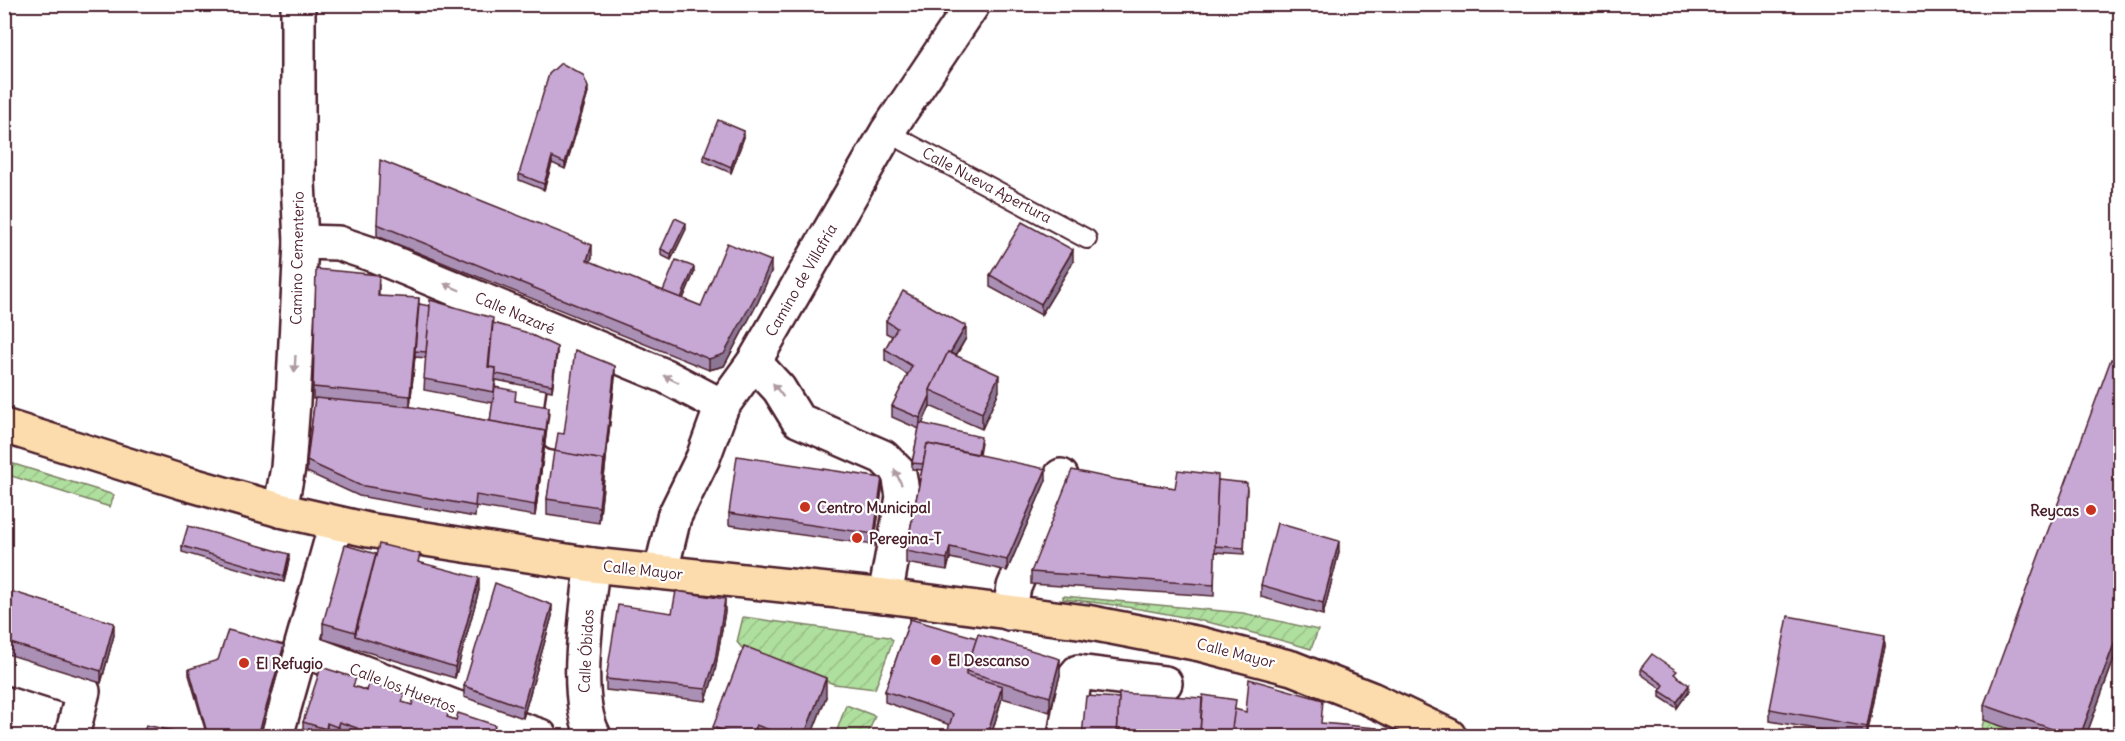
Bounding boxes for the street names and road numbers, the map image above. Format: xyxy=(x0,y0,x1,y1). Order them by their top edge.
street label: Calle Nueva Apertura xyxy=(919,143,1055,227)
street label: Camino Cementerio xyxy=(286,191,308,325)
street label: Camino de Villafría xyxy=(761,220,841,340)
street label: Calle Nazaré xyxy=(472,288,558,338)
street label: Calle Mayor xyxy=(602,556,684,584)
street label: Calle Óbidos xyxy=(573,608,598,693)
street label: Calle Mayor xyxy=(1195,634,1277,672)
street label: Calle los Huertos xyxy=(347,659,459,717)

